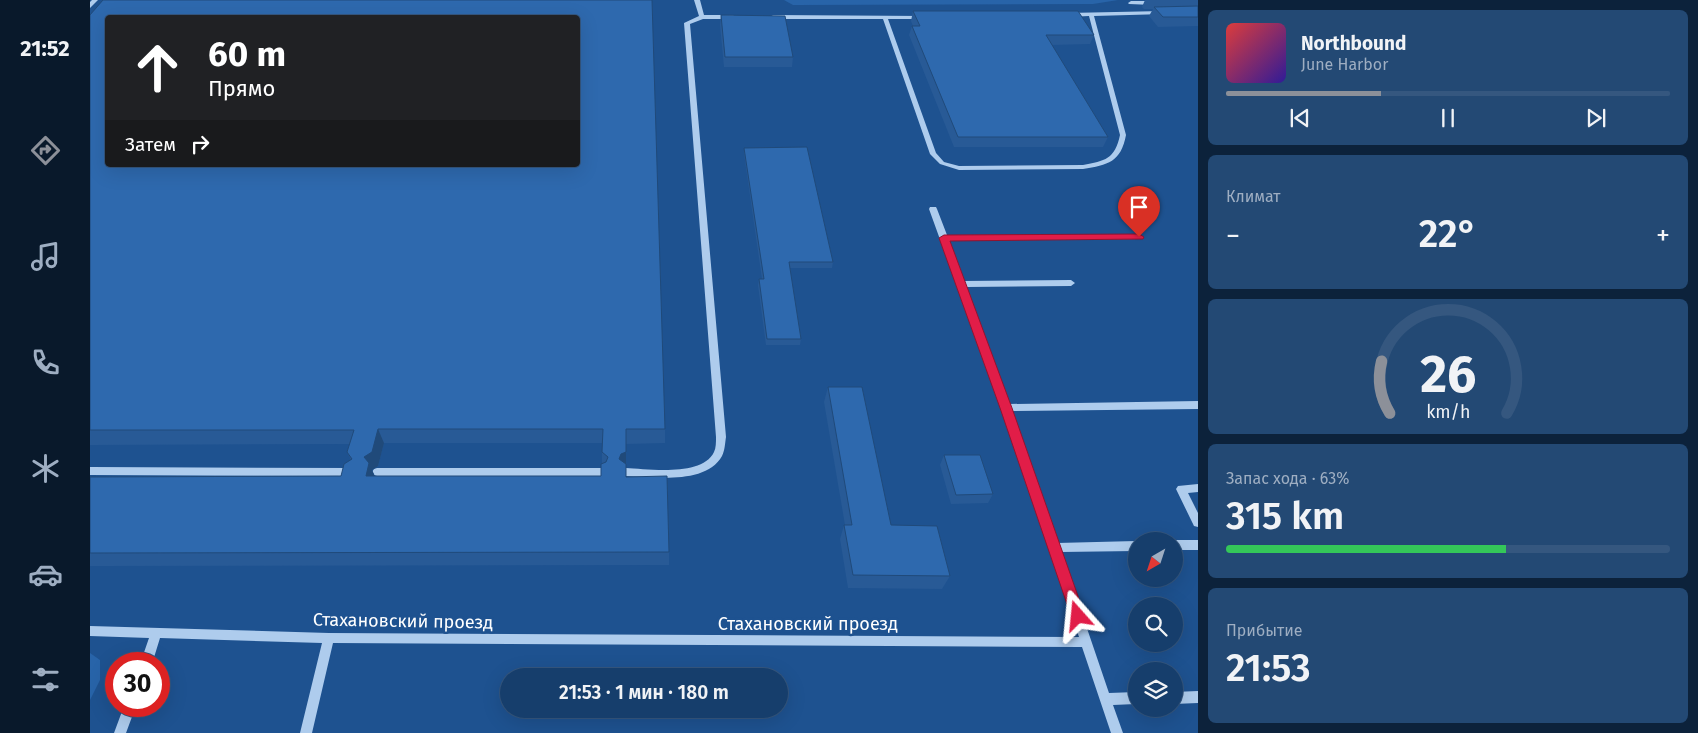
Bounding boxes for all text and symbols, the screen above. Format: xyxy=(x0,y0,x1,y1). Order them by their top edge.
text: Northbound xyxy=(1301,32,1406,55)
text: 60 m xyxy=(208,33,286,75)
text: 21:52 xyxy=(20,35,70,62)
icon: ahead xyxy=(125,35,190,100)
text: June Harbor xyxy=(1301,55,1388,74)
text: Прямо xyxy=(208,75,275,102)
icon: previous xyxy=(1286,104,1314,132)
icon: pause xyxy=(1434,104,1462,132)
icon: next xyxy=(1582,104,1610,132)
icon: right xyxy=(186,130,214,158)
icon: directions xyxy=(28,133,63,168)
text: Затем xyxy=(125,133,176,156)
pin xyxy=(1118,186,1160,237)
text: Климат xyxy=(1226,187,1281,206)
icon: arrive xyxy=(1125,193,1153,221)
text: 22° xyxy=(1419,211,1477,257)
text: − xyxy=(1226,219,1240,252)
text: + xyxy=(1656,219,1670,252)
icon: music xyxy=(28,239,63,274)
text: 26 xyxy=(1420,343,1476,406)
icon: phone xyxy=(28,345,63,380)
text: km/h xyxy=(1426,401,1470,423)
icon: climate xyxy=(28,451,63,486)
text: Запас хода · 63% xyxy=(1226,469,1349,488)
text: 315 km xyxy=(1226,493,1344,539)
north arrow xyxy=(1128,532,1182,588)
map controls xyxy=(1128,532,1183,717)
icon: car xyxy=(28,557,63,592)
position arrow xyxy=(1051,589,1103,641)
button: search xyxy=(1128,597,1183,652)
street label: Стахановский проезд xyxy=(313,608,493,634)
street label: Стахановский проезд xyxy=(718,613,898,635)
text: Прибытие xyxy=(1226,621,1302,640)
text: 21:53 xyxy=(1226,645,1311,691)
speed limit sign: 30 xyxy=(105,652,170,717)
icon: filters xyxy=(28,662,63,697)
button: layers xyxy=(1128,662,1183,717)
text: 21:53 · 1 мин · 180 m xyxy=(559,681,729,704)

